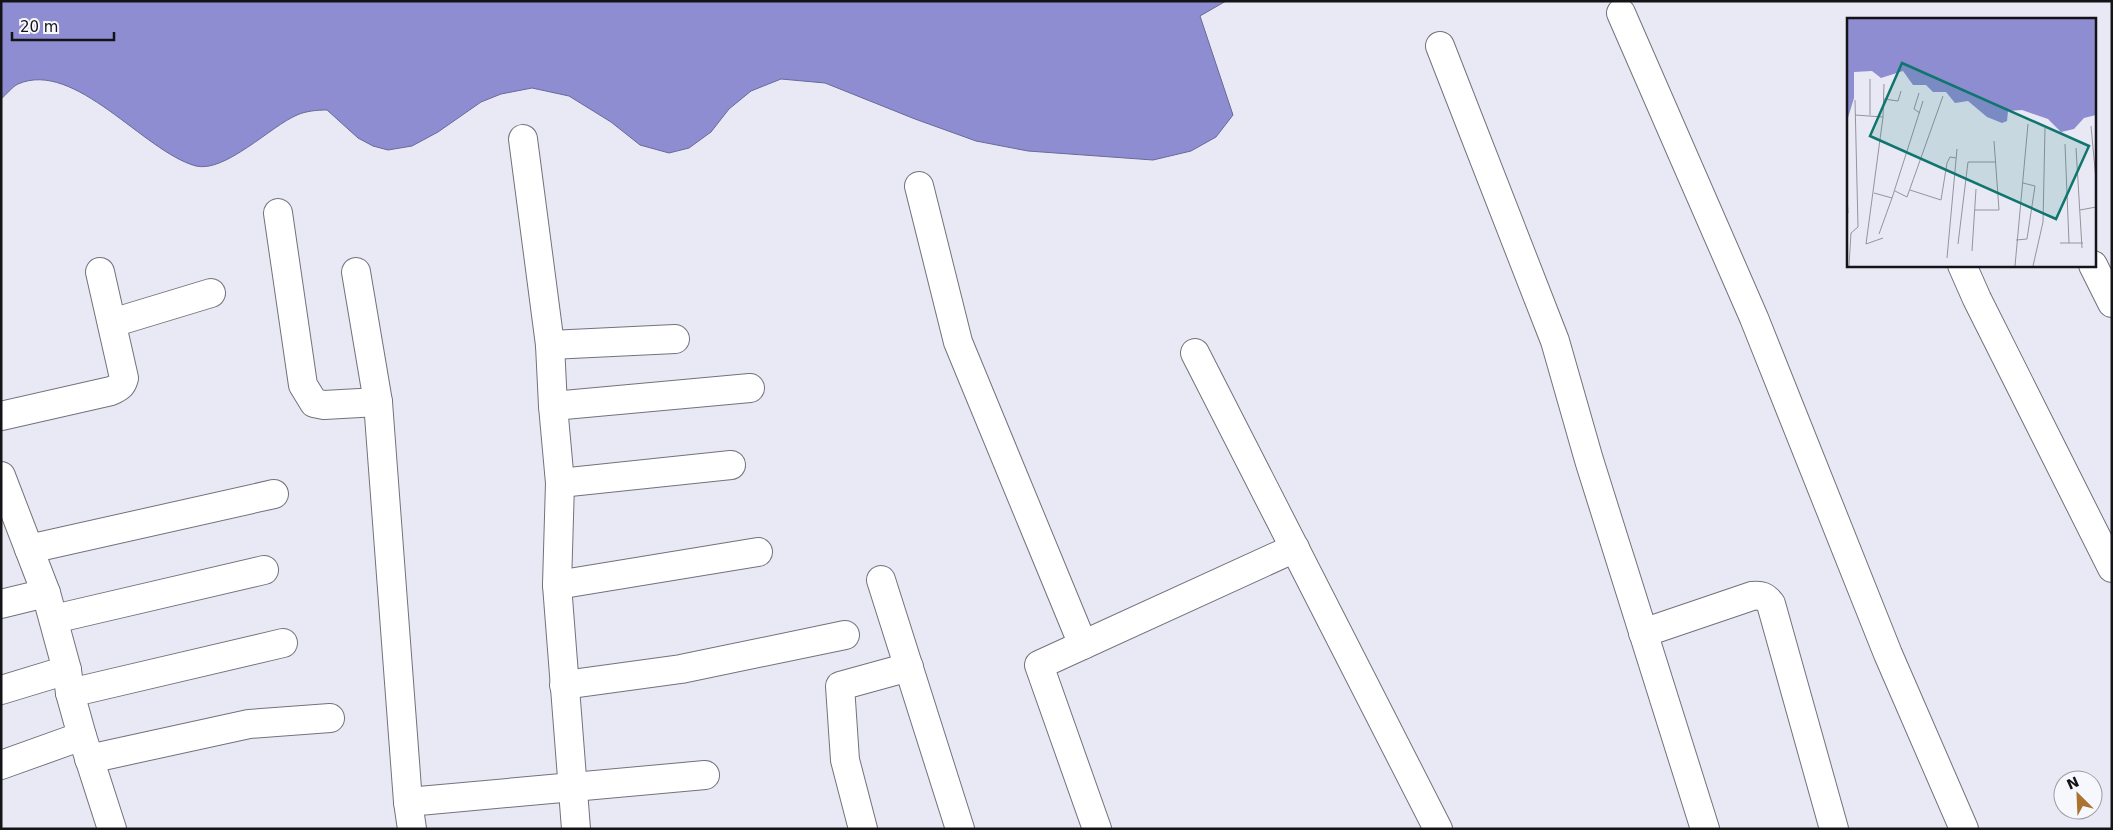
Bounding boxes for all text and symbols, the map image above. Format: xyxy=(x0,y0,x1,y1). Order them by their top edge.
scale bar xyxy=(12,10,115,42)
text: 20 m xyxy=(20,18,58,36)
inset map xyxy=(1847,18,2096,266)
north arrow xyxy=(2053,770,2103,820)
text: N xyxy=(2064,773,2081,793)

